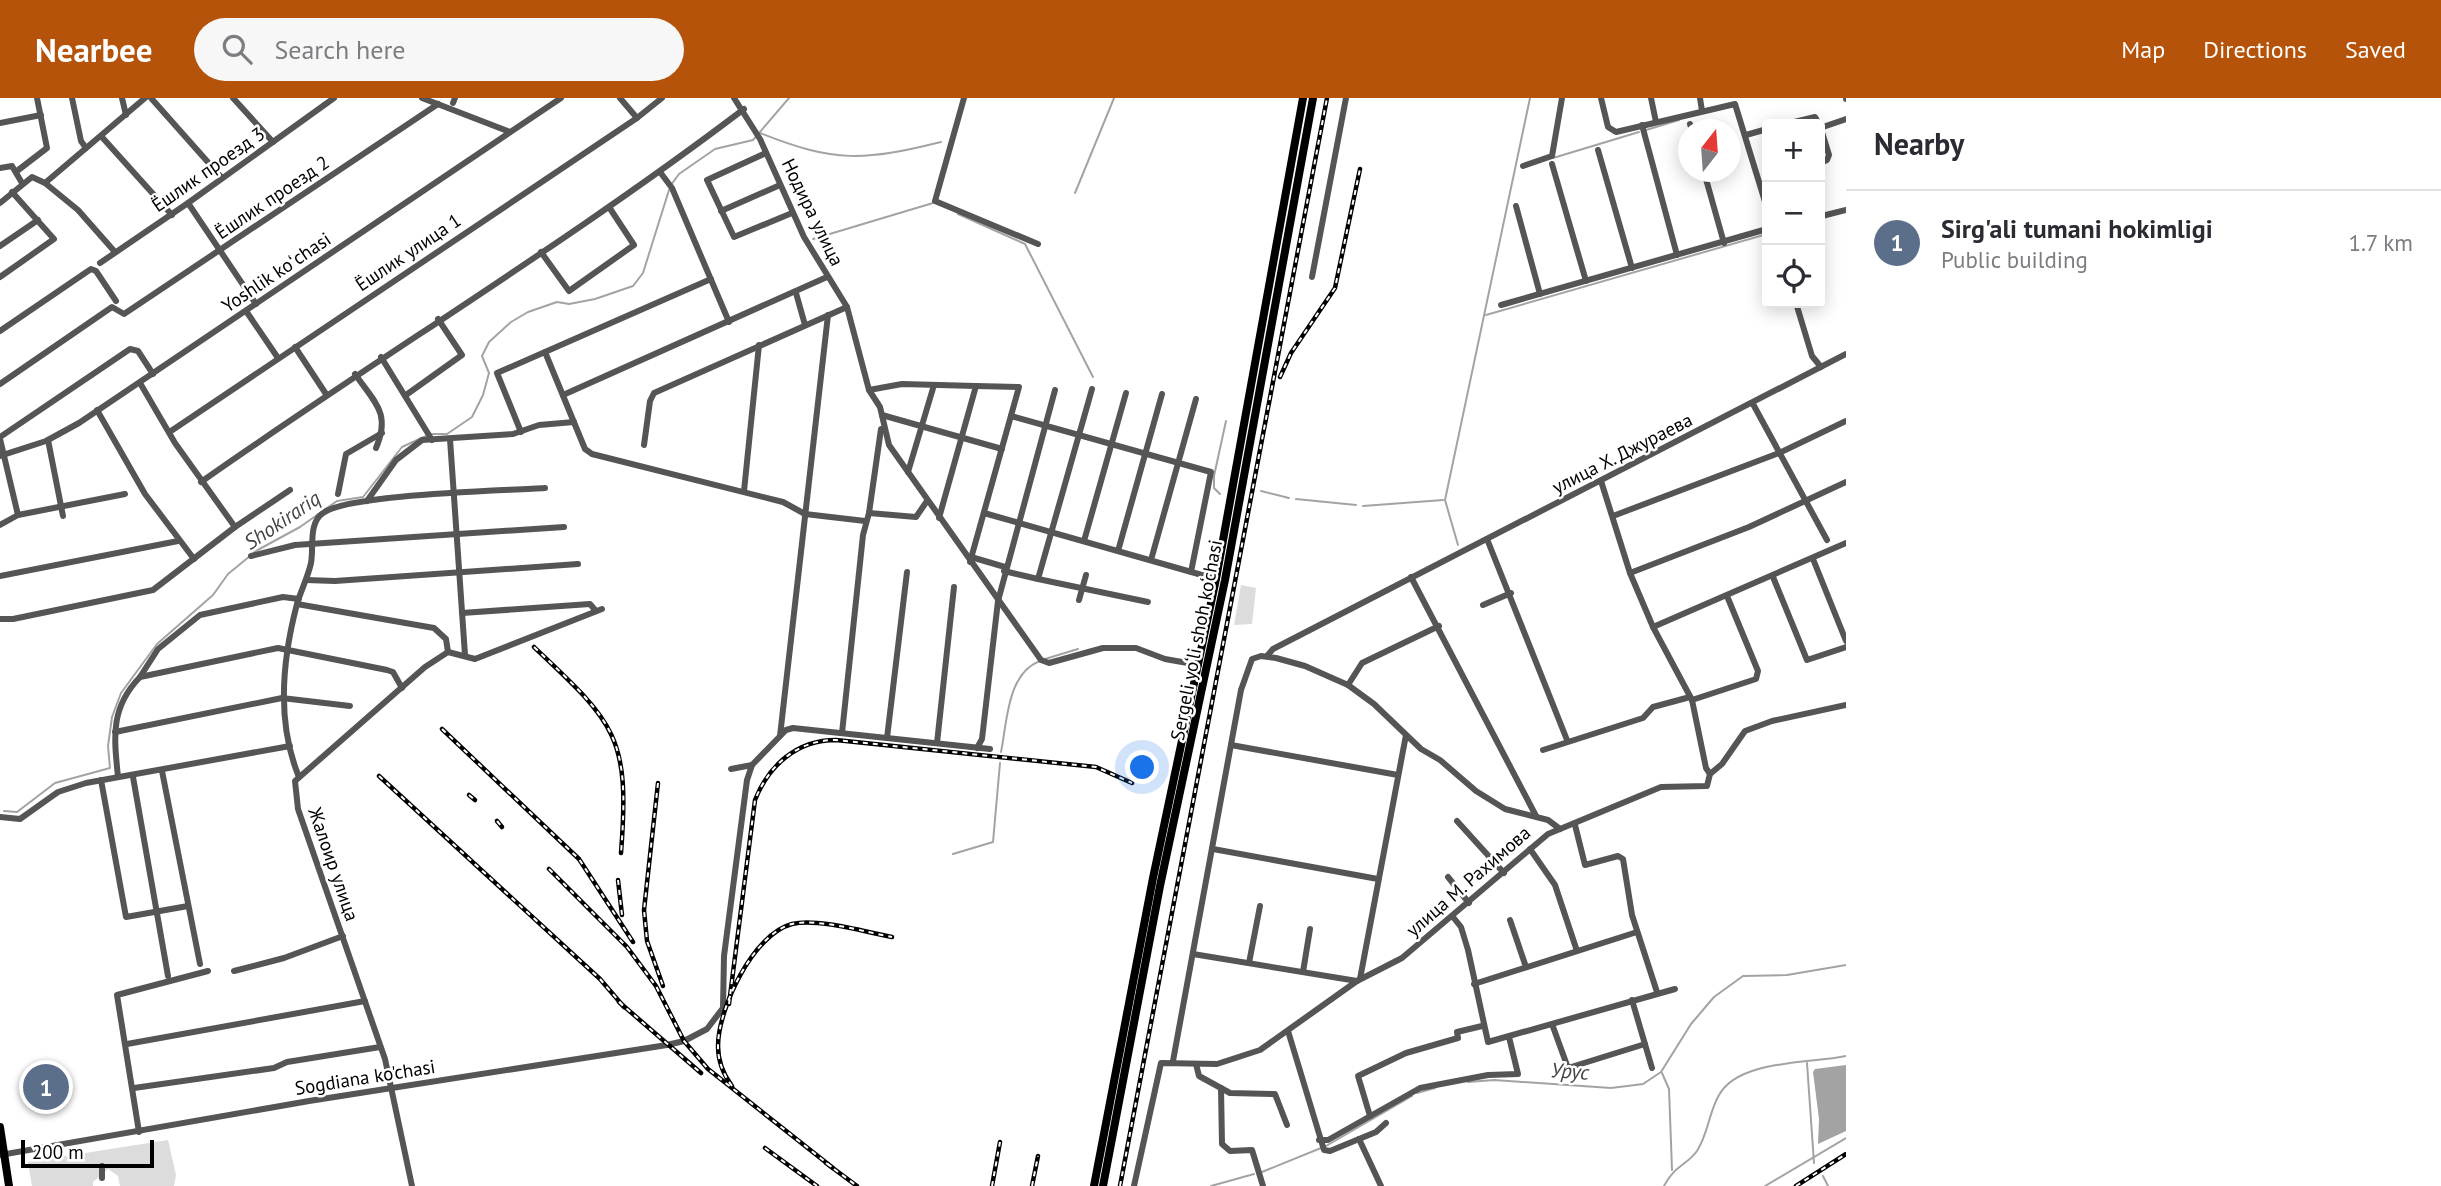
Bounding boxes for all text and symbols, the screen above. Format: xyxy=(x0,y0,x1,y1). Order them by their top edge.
search box xyxy=(194,18,684,81)
text: Nearbee xyxy=(35,28,152,71)
icon: search xyxy=(218,30,256,68)
text: Search here xyxy=(274,33,406,66)
text: Map xyxy=(2121,34,2165,65)
text: Directions xyxy=(2203,34,2307,65)
text: Saved xyxy=(2345,34,2406,65)
north arrow xyxy=(1678,119,1741,182)
map controls xyxy=(1762,119,1825,308)
button: + xyxy=(1762,119,1825,182)
street label: Ёшлик проезд 3 xyxy=(147,121,269,217)
text: Nearby xyxy=(1874,124,1964,163)
street label: Ёшлик проезд 2 xyxy=(210,150,334,244)
street label: Нодира улица xyxy=(777,154,849,270)
button: − xyxy=(1762,182,1825,245)
street label: Ёшлик улица 1 xyxy=(351,208,465,296)
text: Sirg'ali tumani hokimligi xyxy=(1941,212,2213,245)
street label: Yoshlik koʻchasi xyxy=(217,227,335,317)
text: 1 xyxy=(1890,228,1904,257)
text: 1.7 km xyxy=(2348,228,2413,257)
button: locate xyxy=(1762,245,1825,308)
text: Public building xyxy=(1941,245,2088,274)
street label: улица Х. Джураева xyxy=(1548,407,1696,499)
water label: Shokirariq xyxy=(238,484,326,556)
street label: Sergeli yo‘li shoh ko‘chasi xyxy=(1165,538,1227,742)
your location xyxy=(1125,750,1159,784)
street label: Жалоир улица xyxy=(303,803,365,924)
street label: улица М. Рахимова xyxy=(1401,820,1535,942)
street label: Sogdiana ko'chasi xyxy=(293,1054,437,1100)
water label: Урус xyxy=(1550,1056,1591,1086)
pin: 1 xyxy=(23,1061,69,1113)
scale bar xyxy=(21,1137,154,1169)
text: 200 m xyxy=(32,1140,84,1164)

